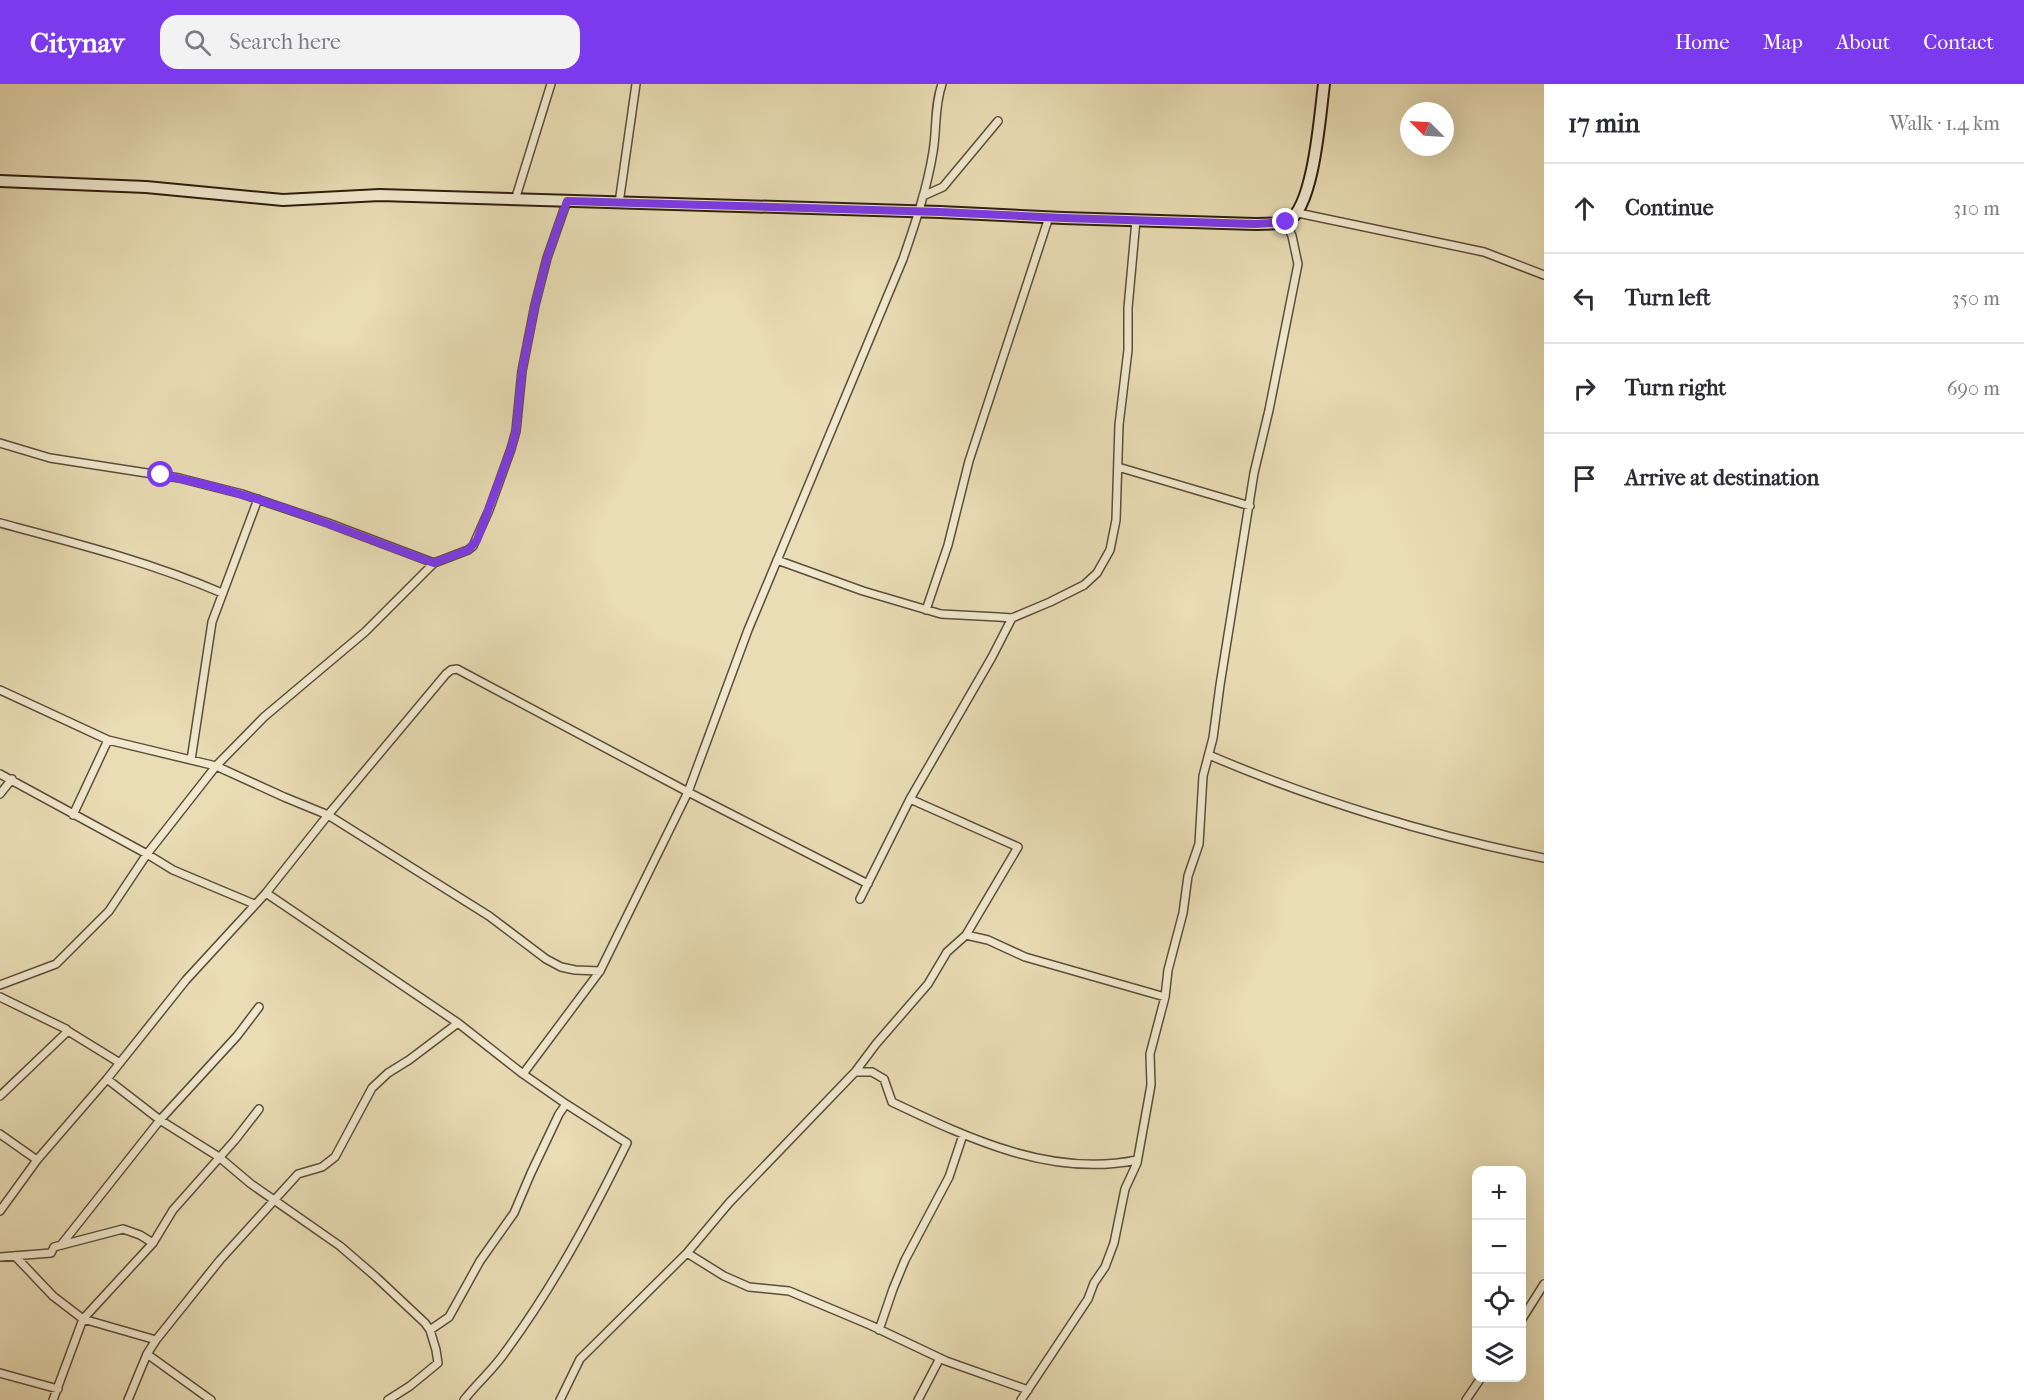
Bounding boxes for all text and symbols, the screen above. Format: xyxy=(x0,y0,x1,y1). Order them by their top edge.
search box xyxy=(160,15,580,69)
text: Citynav xyxy=(30,26,124,59)
icon: search xyxy=(181,26,214,59)
text: Search here xyxy=(229,29,341,55)
text: Home xyxy=(1675,30,1730,54)
text: Map xyxy=(1763,30,1803,54)
text: About xyxy=(1836,30,1890,54)
text: Contact xyxy=(1923,30,1994,54)
north arrow xyxy=(1400,102,1454,156)
text: 17 min xyxy=(1568,108,1640,139)
text: Walk · 1.4 km xyxy=(1890,112,2000,135)
icon: ahead xyxy=(1568,192,1601,225)
text: Continue xyxy=(1625,195,1714,221)
text: 310 m xyxy=(1953,197,2000,220)
route end xyxy=(1272,208,1298,234)
icon: left xyxy=(1568,282,1601,315)
text: Turn left xyxy=(1625,285,1711,311)
text: 350 m xyxy=(1951,287,2000,310)
icon: right xyxy=(1568,372,1601,405)
text: Turn right xyxy=(1625,375,1726,401)
text: 690 m xyxy=(1947,377,2000,400)
route start xyxy=(147,461,173,487)
icon: arrive xyxy=(1568,462,1601,495)
text: Arrive at destination xyxy=(1625,465,1819,491)
map controls xyxy=(1472,1166,1526,1382)
button: + xyxy=(1472,1166,1526,1220)
button: − xyxy=(1472,1220,1526,1274)
button: locate xyxy=(1472,1274,1526,1328)
button: layers xyxy=(1472,1328,1526,1382)

